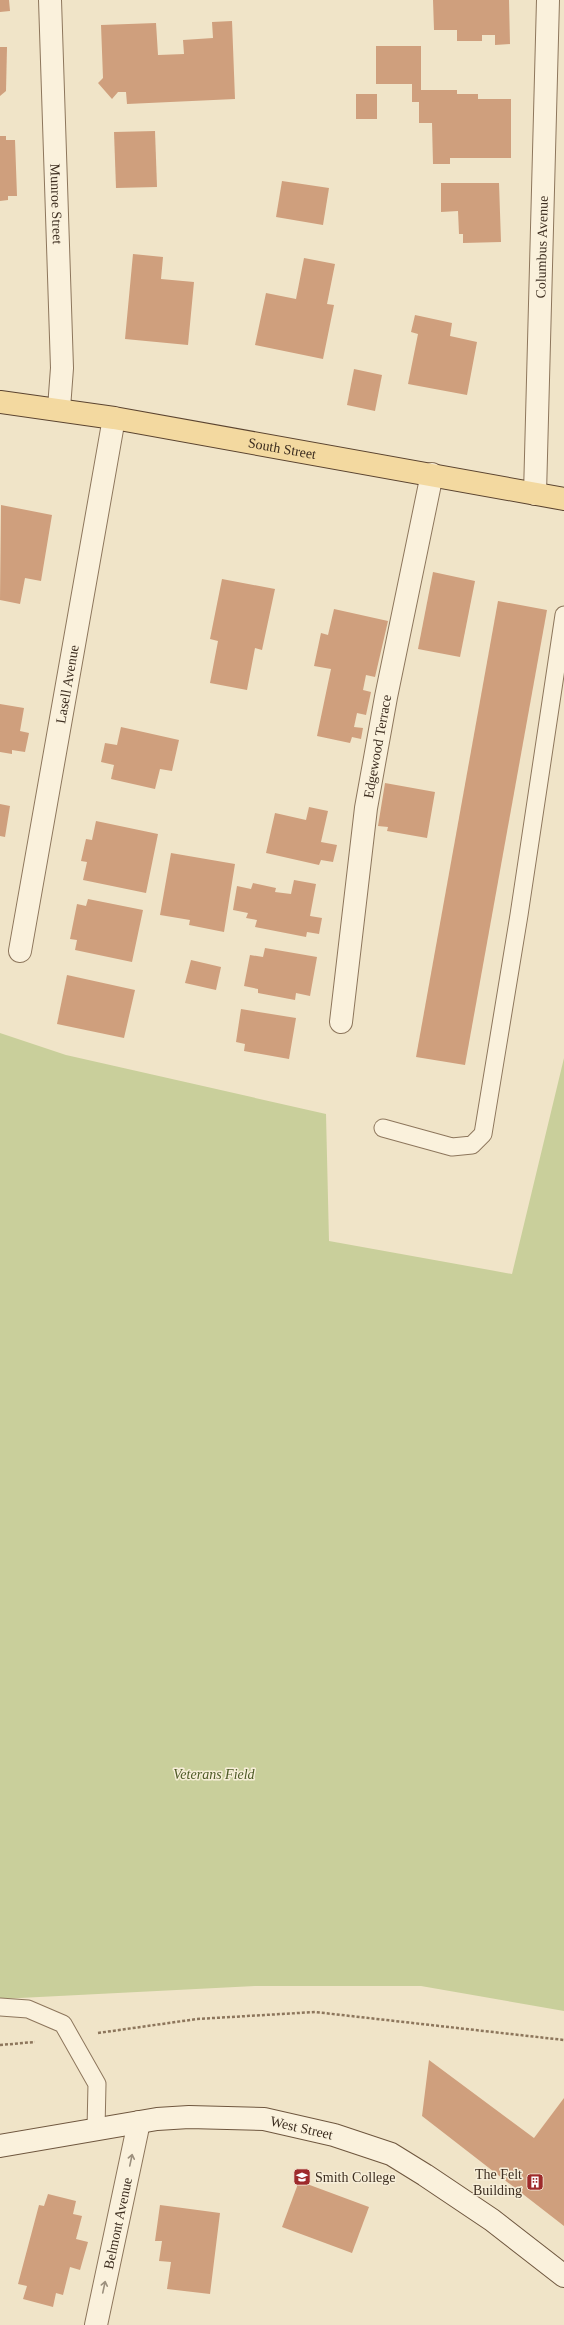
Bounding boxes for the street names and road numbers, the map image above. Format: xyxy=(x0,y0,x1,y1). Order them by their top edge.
street label: Munroe Street xyxy=(48,163,65,244)
street label: Columbus Avenue xyxy=(533,195,550,299)
street label: South Street xyxy=(247,435,318,462)
street label: Lasell Avenue xyxy=(53,644,81,725)
street label: Edgewood Terrace xyxy=(360,693,394,799)
street label: West Street xyxy=(269,2113,335,2142)
street label: Belmont Avenue xyxy=(101,2176,135,2271)

